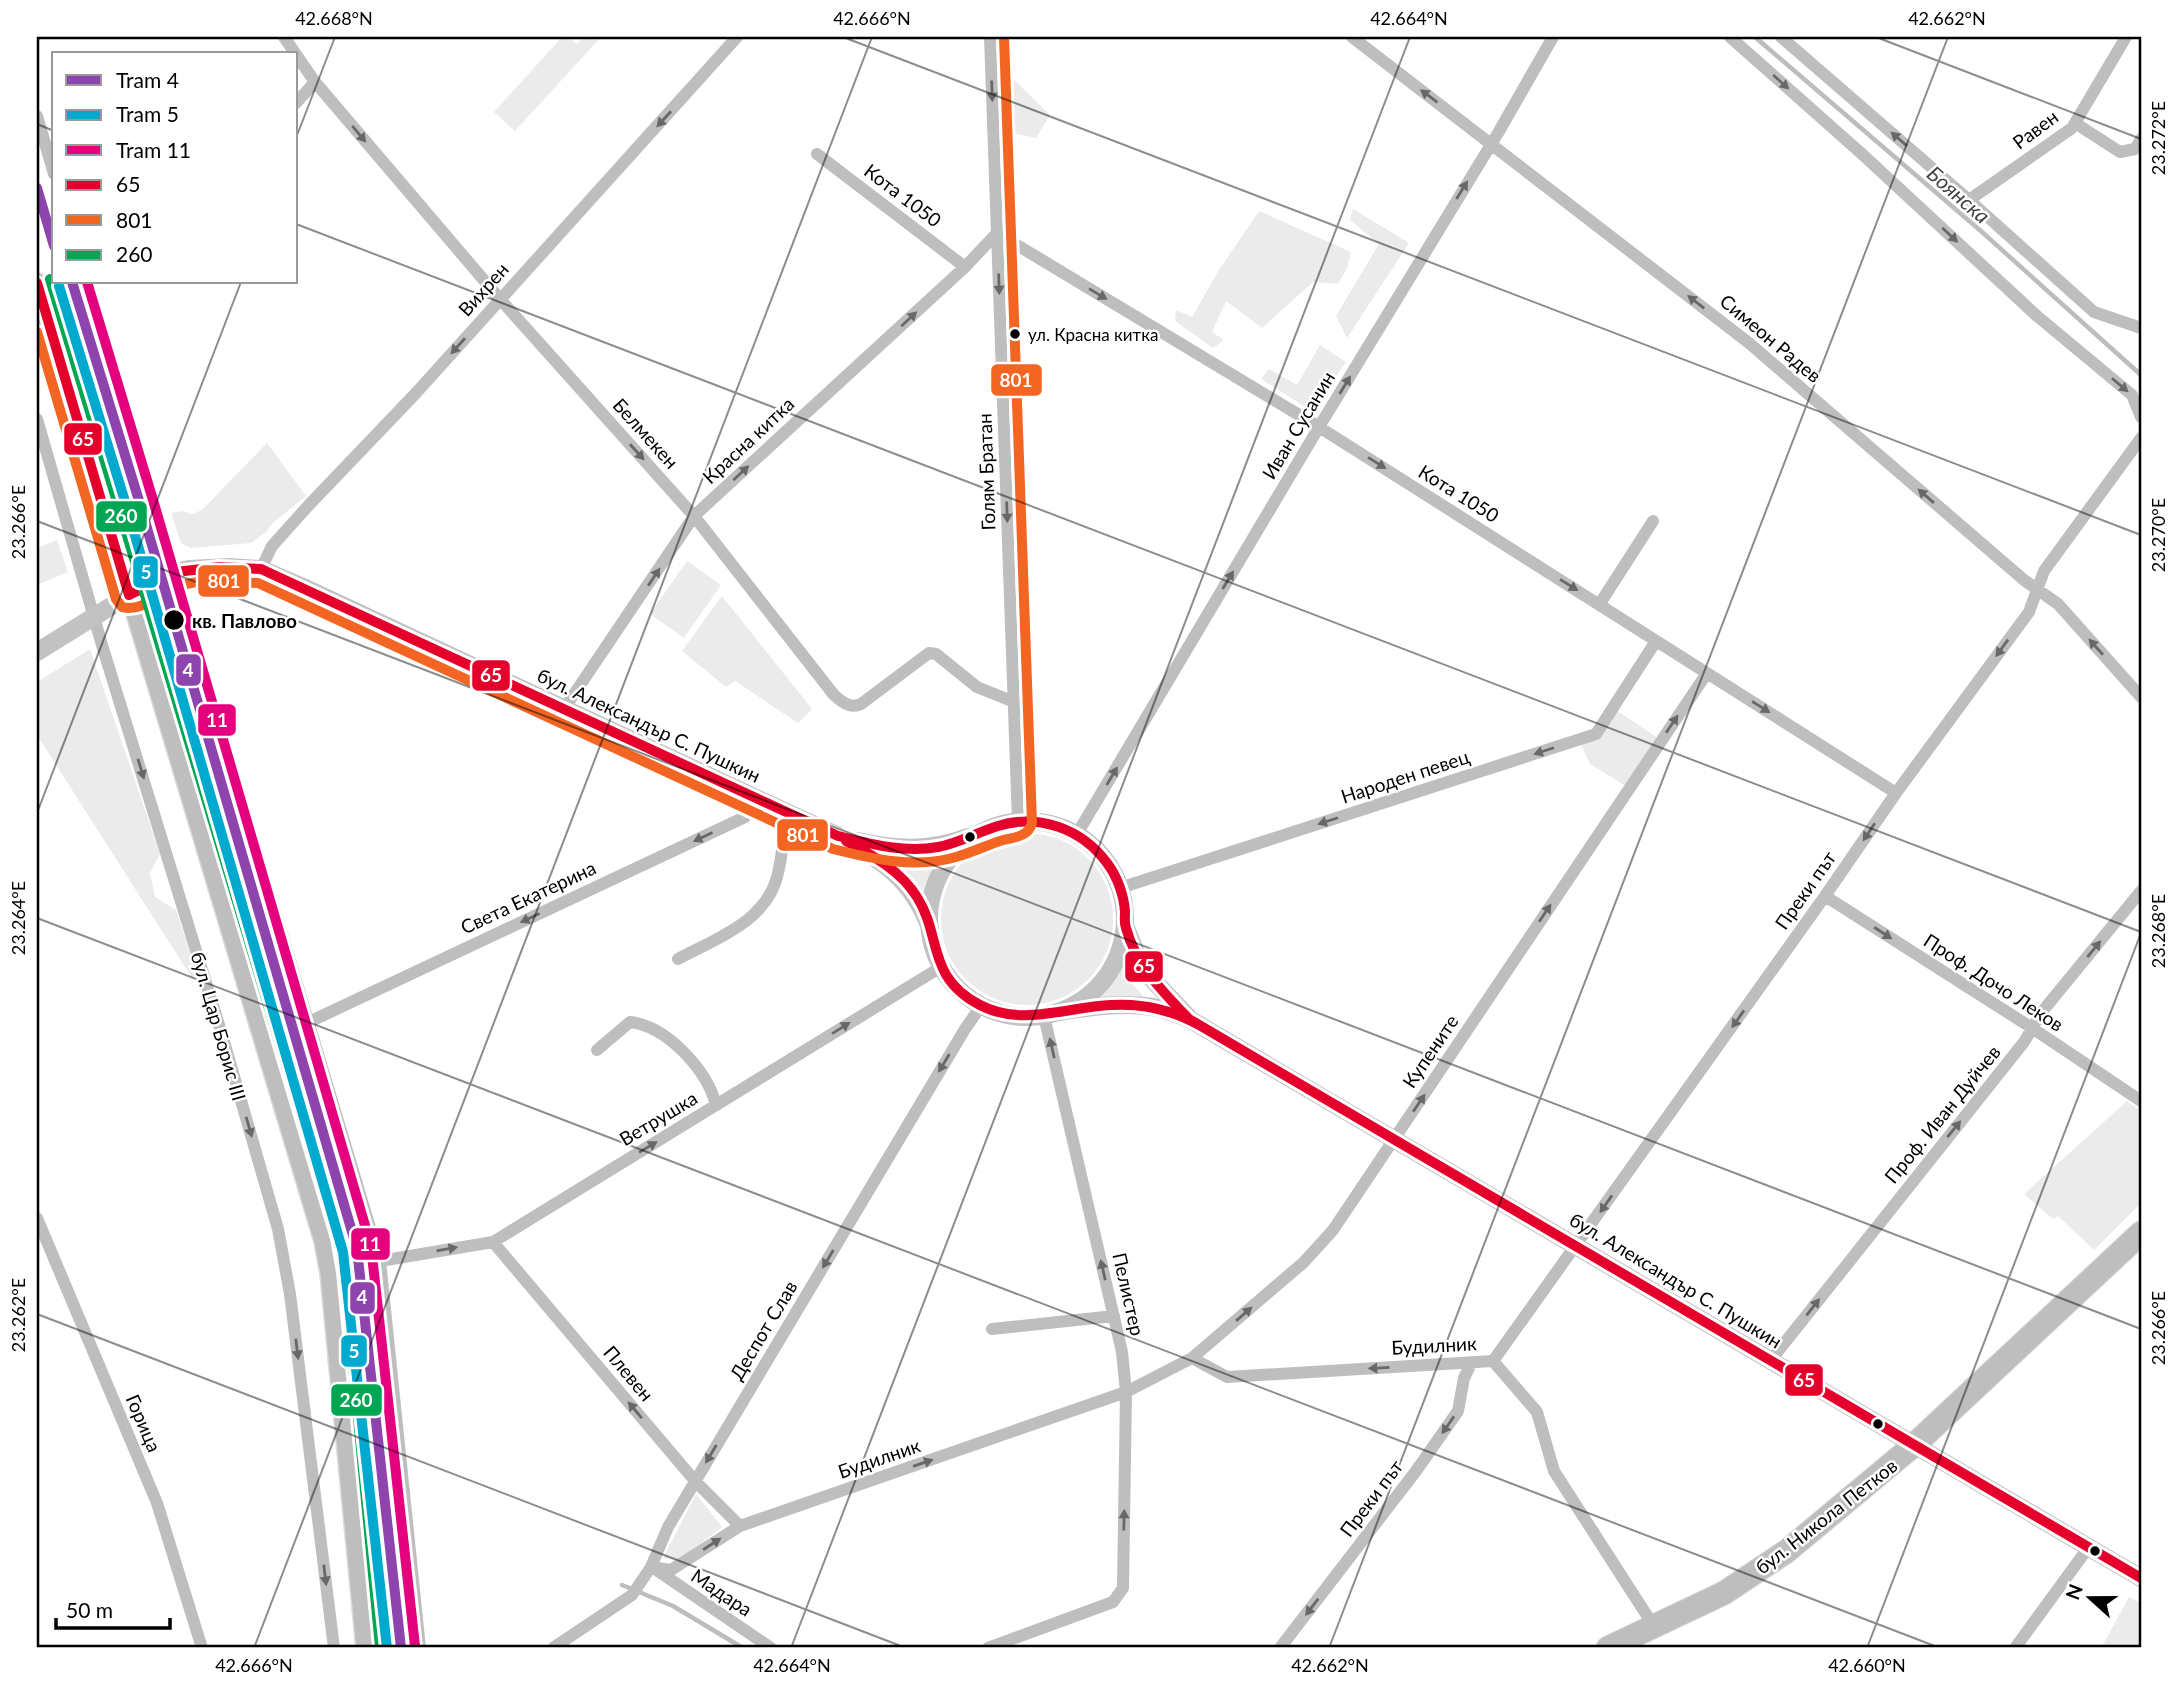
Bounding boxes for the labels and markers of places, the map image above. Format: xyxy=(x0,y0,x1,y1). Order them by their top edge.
place label: ул. Красна китка xyxy=(1028,324,1158,345)
marker: ул. Красна китка xyxy=(1008,327,1022,341)
marker: кв. Павлово xyxy=(162,608,186,632)
place label: кв. Павлово xyxy=(192,609,297,632)
unlabelled marker xyxy=(963,830,977,844)
unlabelled marker xyxy=(1871,1417,1885,1431)
unlabelled marker xyxy=(2088,1544,2102,1558)

